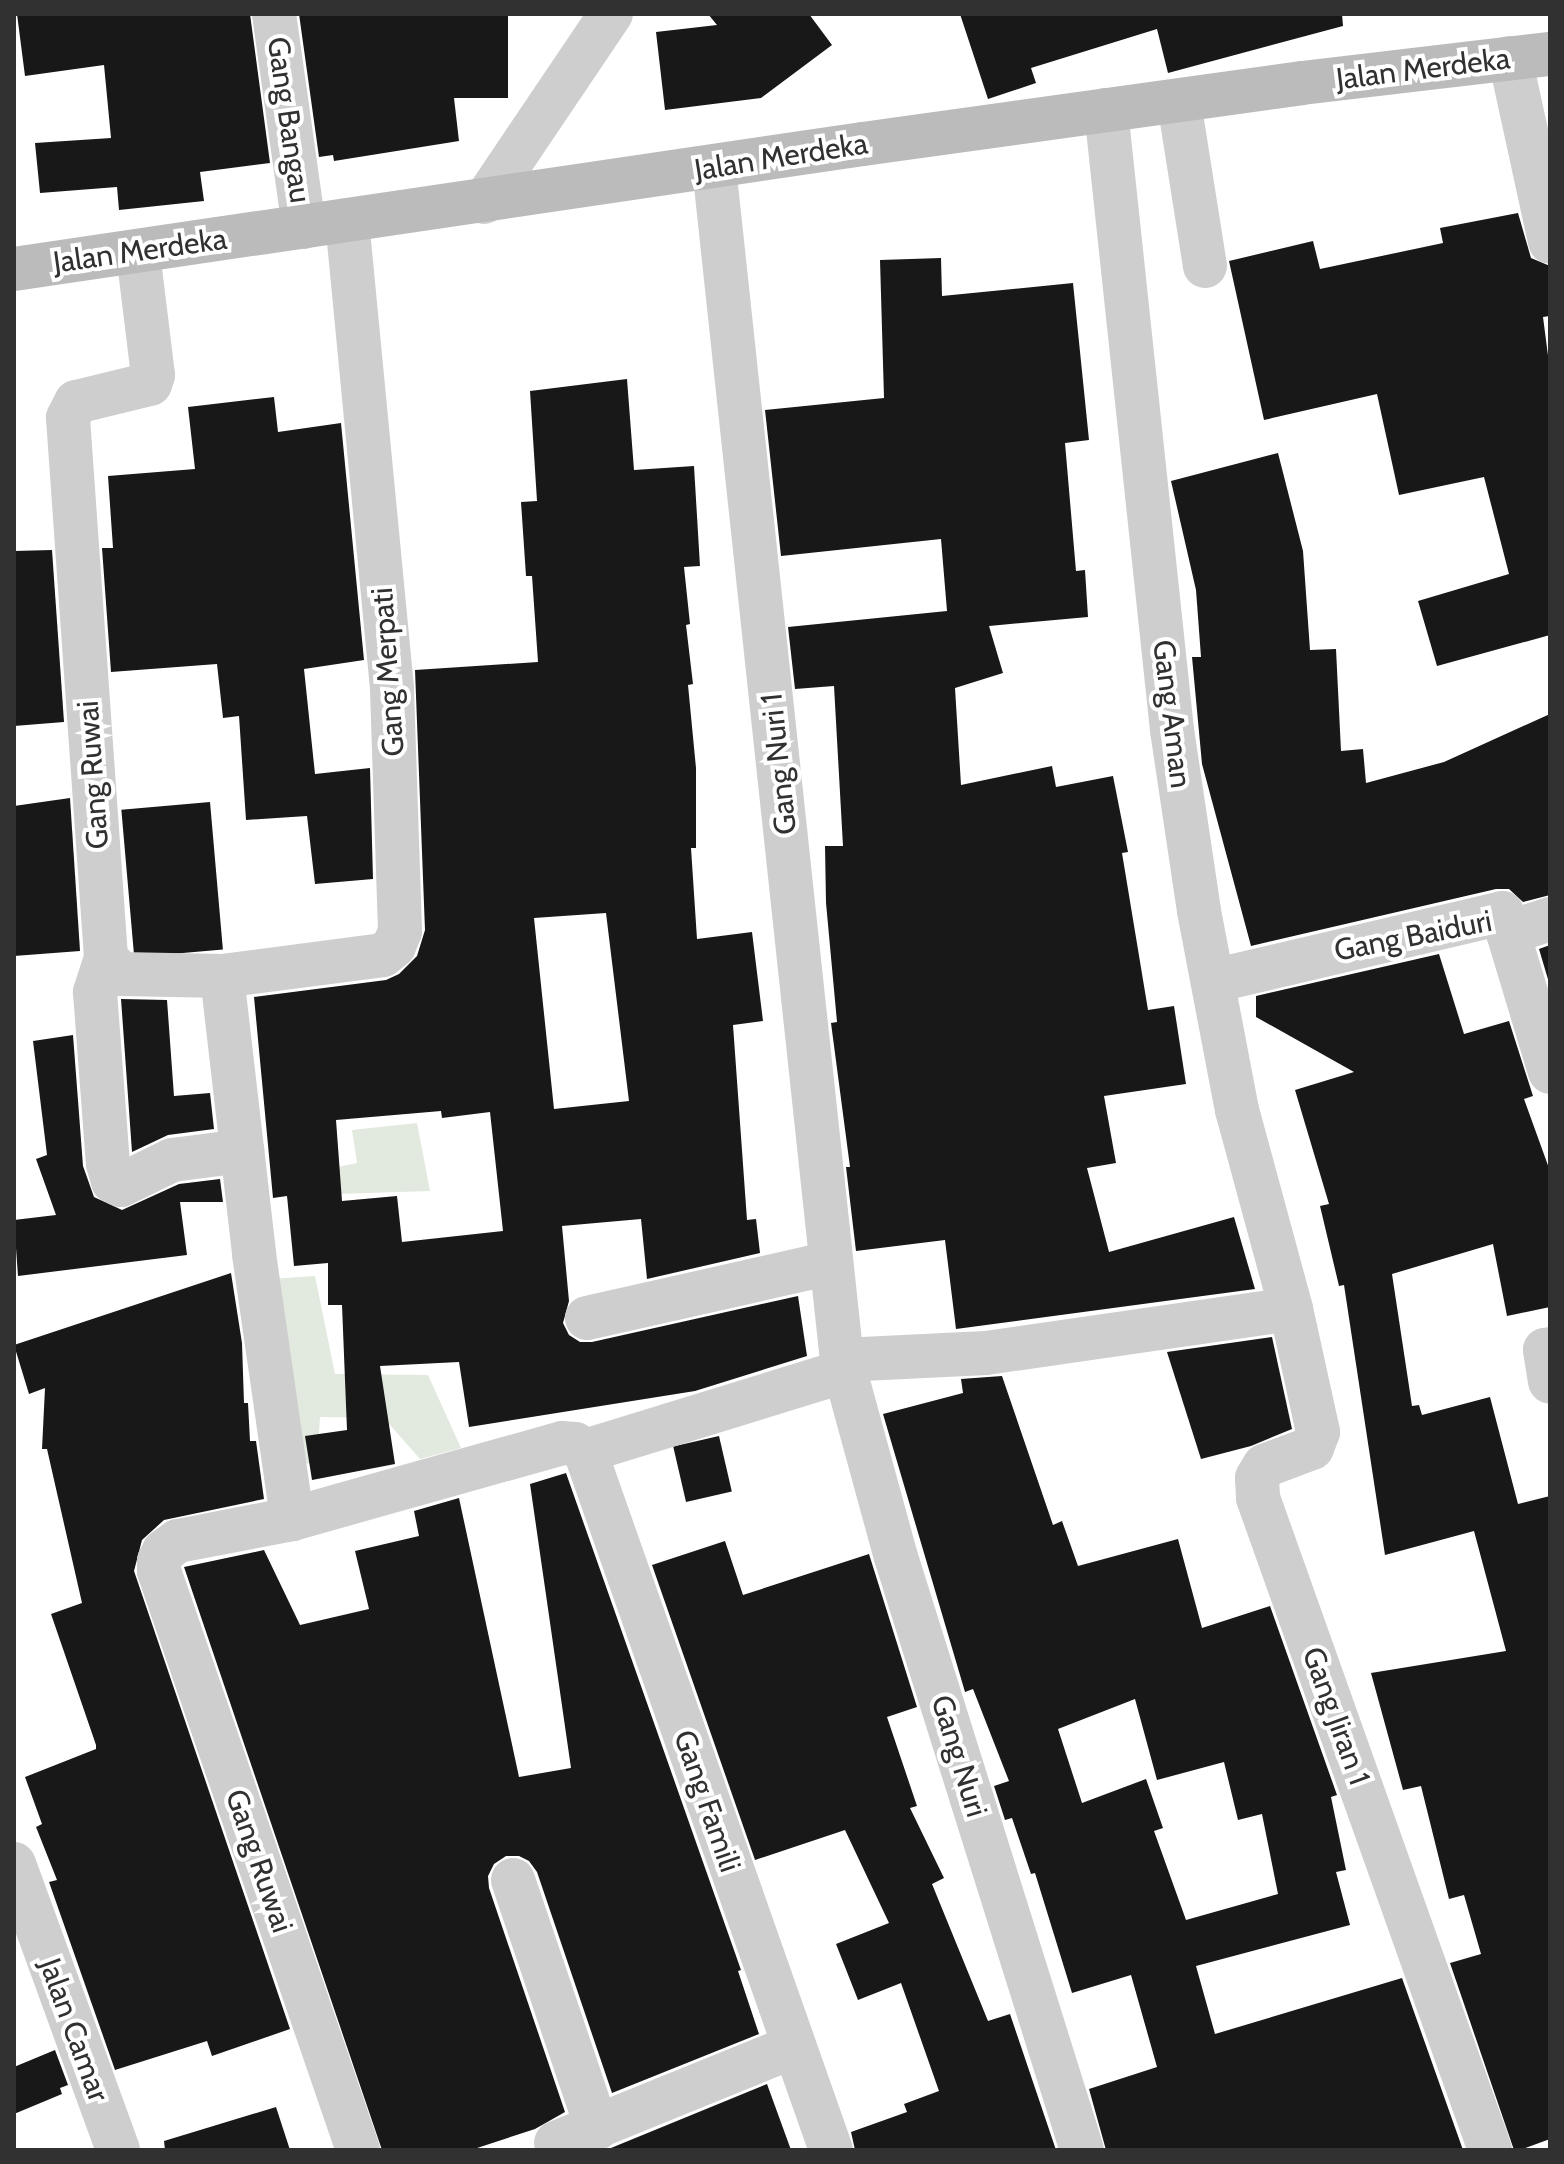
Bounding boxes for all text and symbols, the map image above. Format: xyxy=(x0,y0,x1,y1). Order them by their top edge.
street label: Gang Bangau xyxy=(260,35,318,205)
street label: Jalan Merdeka xyxy=(1334,40,1512,98)
street label: Jalan Merdeka xyxy=(692,126,870,188)
street label: Jalan Merdeka xyxy=(51,221,229,281)
street label: Gang Merpati xyxy=(364,586,412,758)
street label: Gang Aman xyxy=(1145,638,1199,790)
street label: Gang Nuri 1 xyxy=(754,692,804,836)
street label: Gang Ruwai xyxy=(70,699,116,851)
street label: Gang Baiduri xyxy=(1331,903,1495,969)
street label: Gang Jiran 1 xyxy=(1295,1642,1377,1790)
street label: Gang Nuri xyxy=(923,1691,995,1821)
street label: Gang Famili xyxy=(666,1725,748,1877)
street label: Gang Ruwai xyxy=(218,1785,300,1937)
street label: Jalan Camar xyxy=(31,1953,117,2107)

